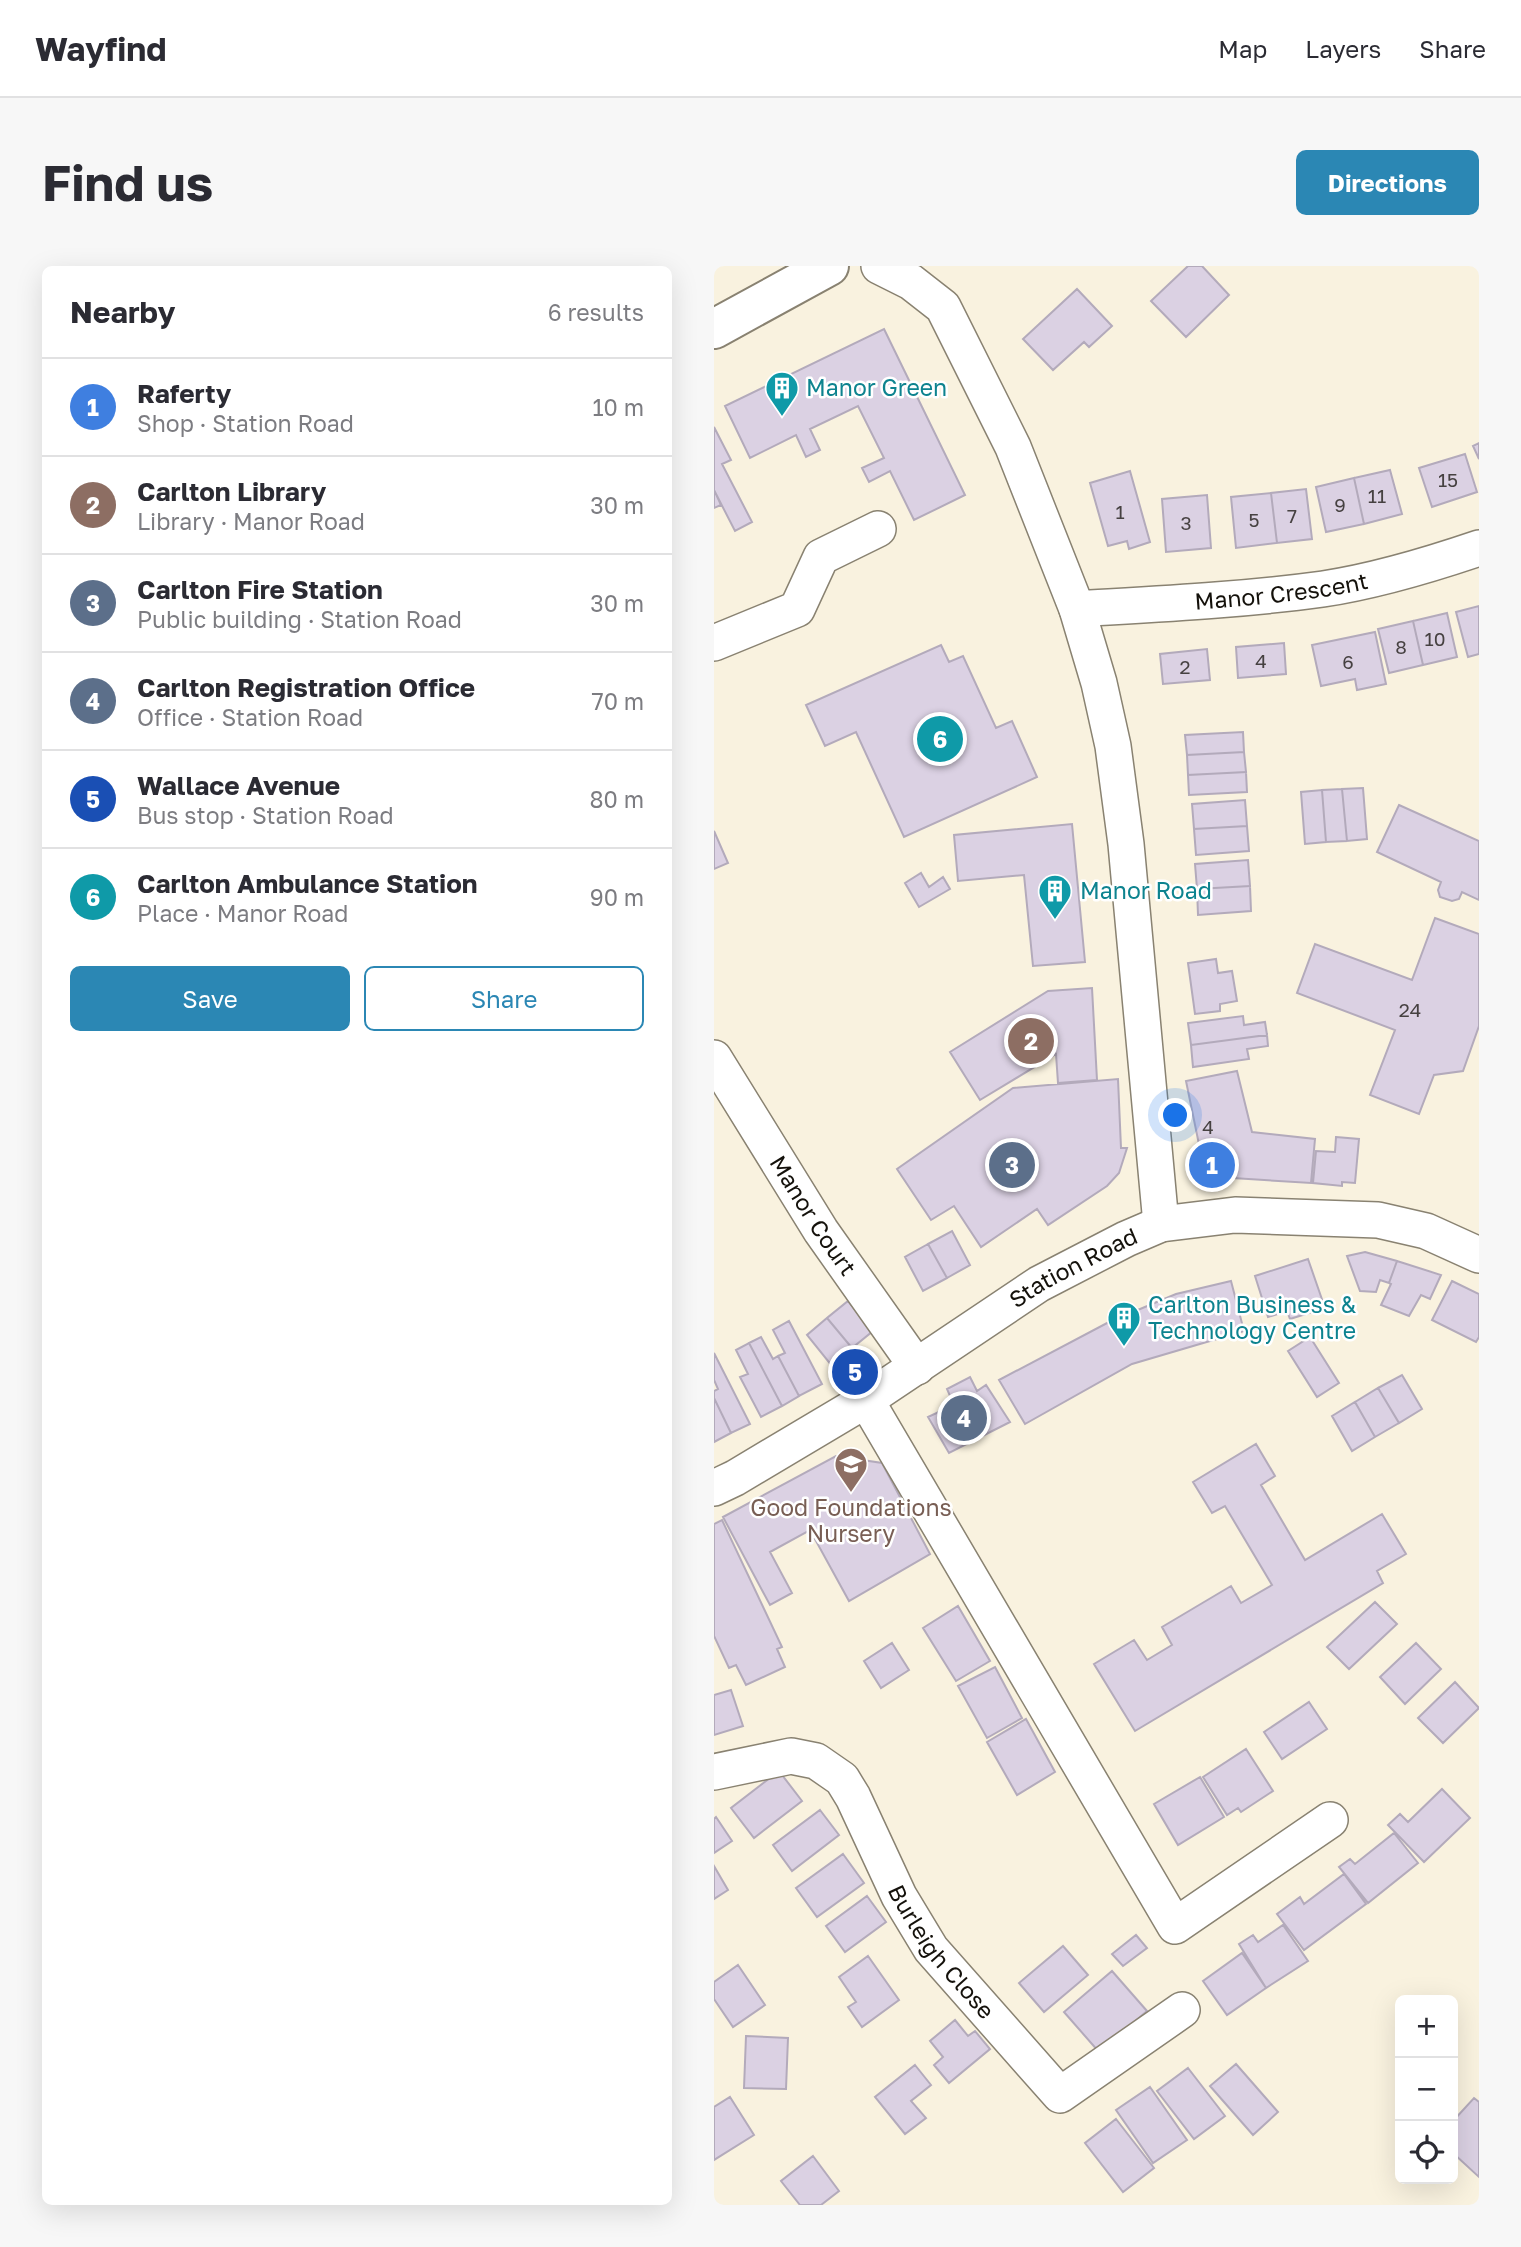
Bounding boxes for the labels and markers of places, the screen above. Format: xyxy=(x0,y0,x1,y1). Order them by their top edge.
building icon: Manor Green xyxy=(763,369,801,418)
place label: Manor Green xyxy=(806,373,947,401)
pin: 6 xyxy=(917,713,963,765)
building icon: Manor Road xyxy=(1036,872,1074,921)
place label: Manor Road xyxy=(1080,876,1212,904)
pin: 2 xyxy=(1008,1015,1054,1067)
pin: 3 xyxy=(989,1139,1035,1191)
pin: 1 xyxy=(1189,1139,1235,1191)
place label: Carlton Business & Technology Centre xyxy=(1148,1290,1357,1344)
building icon: Carlton Business & Technology Centre xyxy=(1105,1299,1143,1348)
pin: 5 xyxy=(832,1346,878,1398)
pin: 4 xyxy=(941,1392,987,1444)
school or university icon: Good Foundations Nursery xyxy=(832,1445,870,1494)
place label: Good Foundations Nursery xyxy=(750,1493,952,1547)

